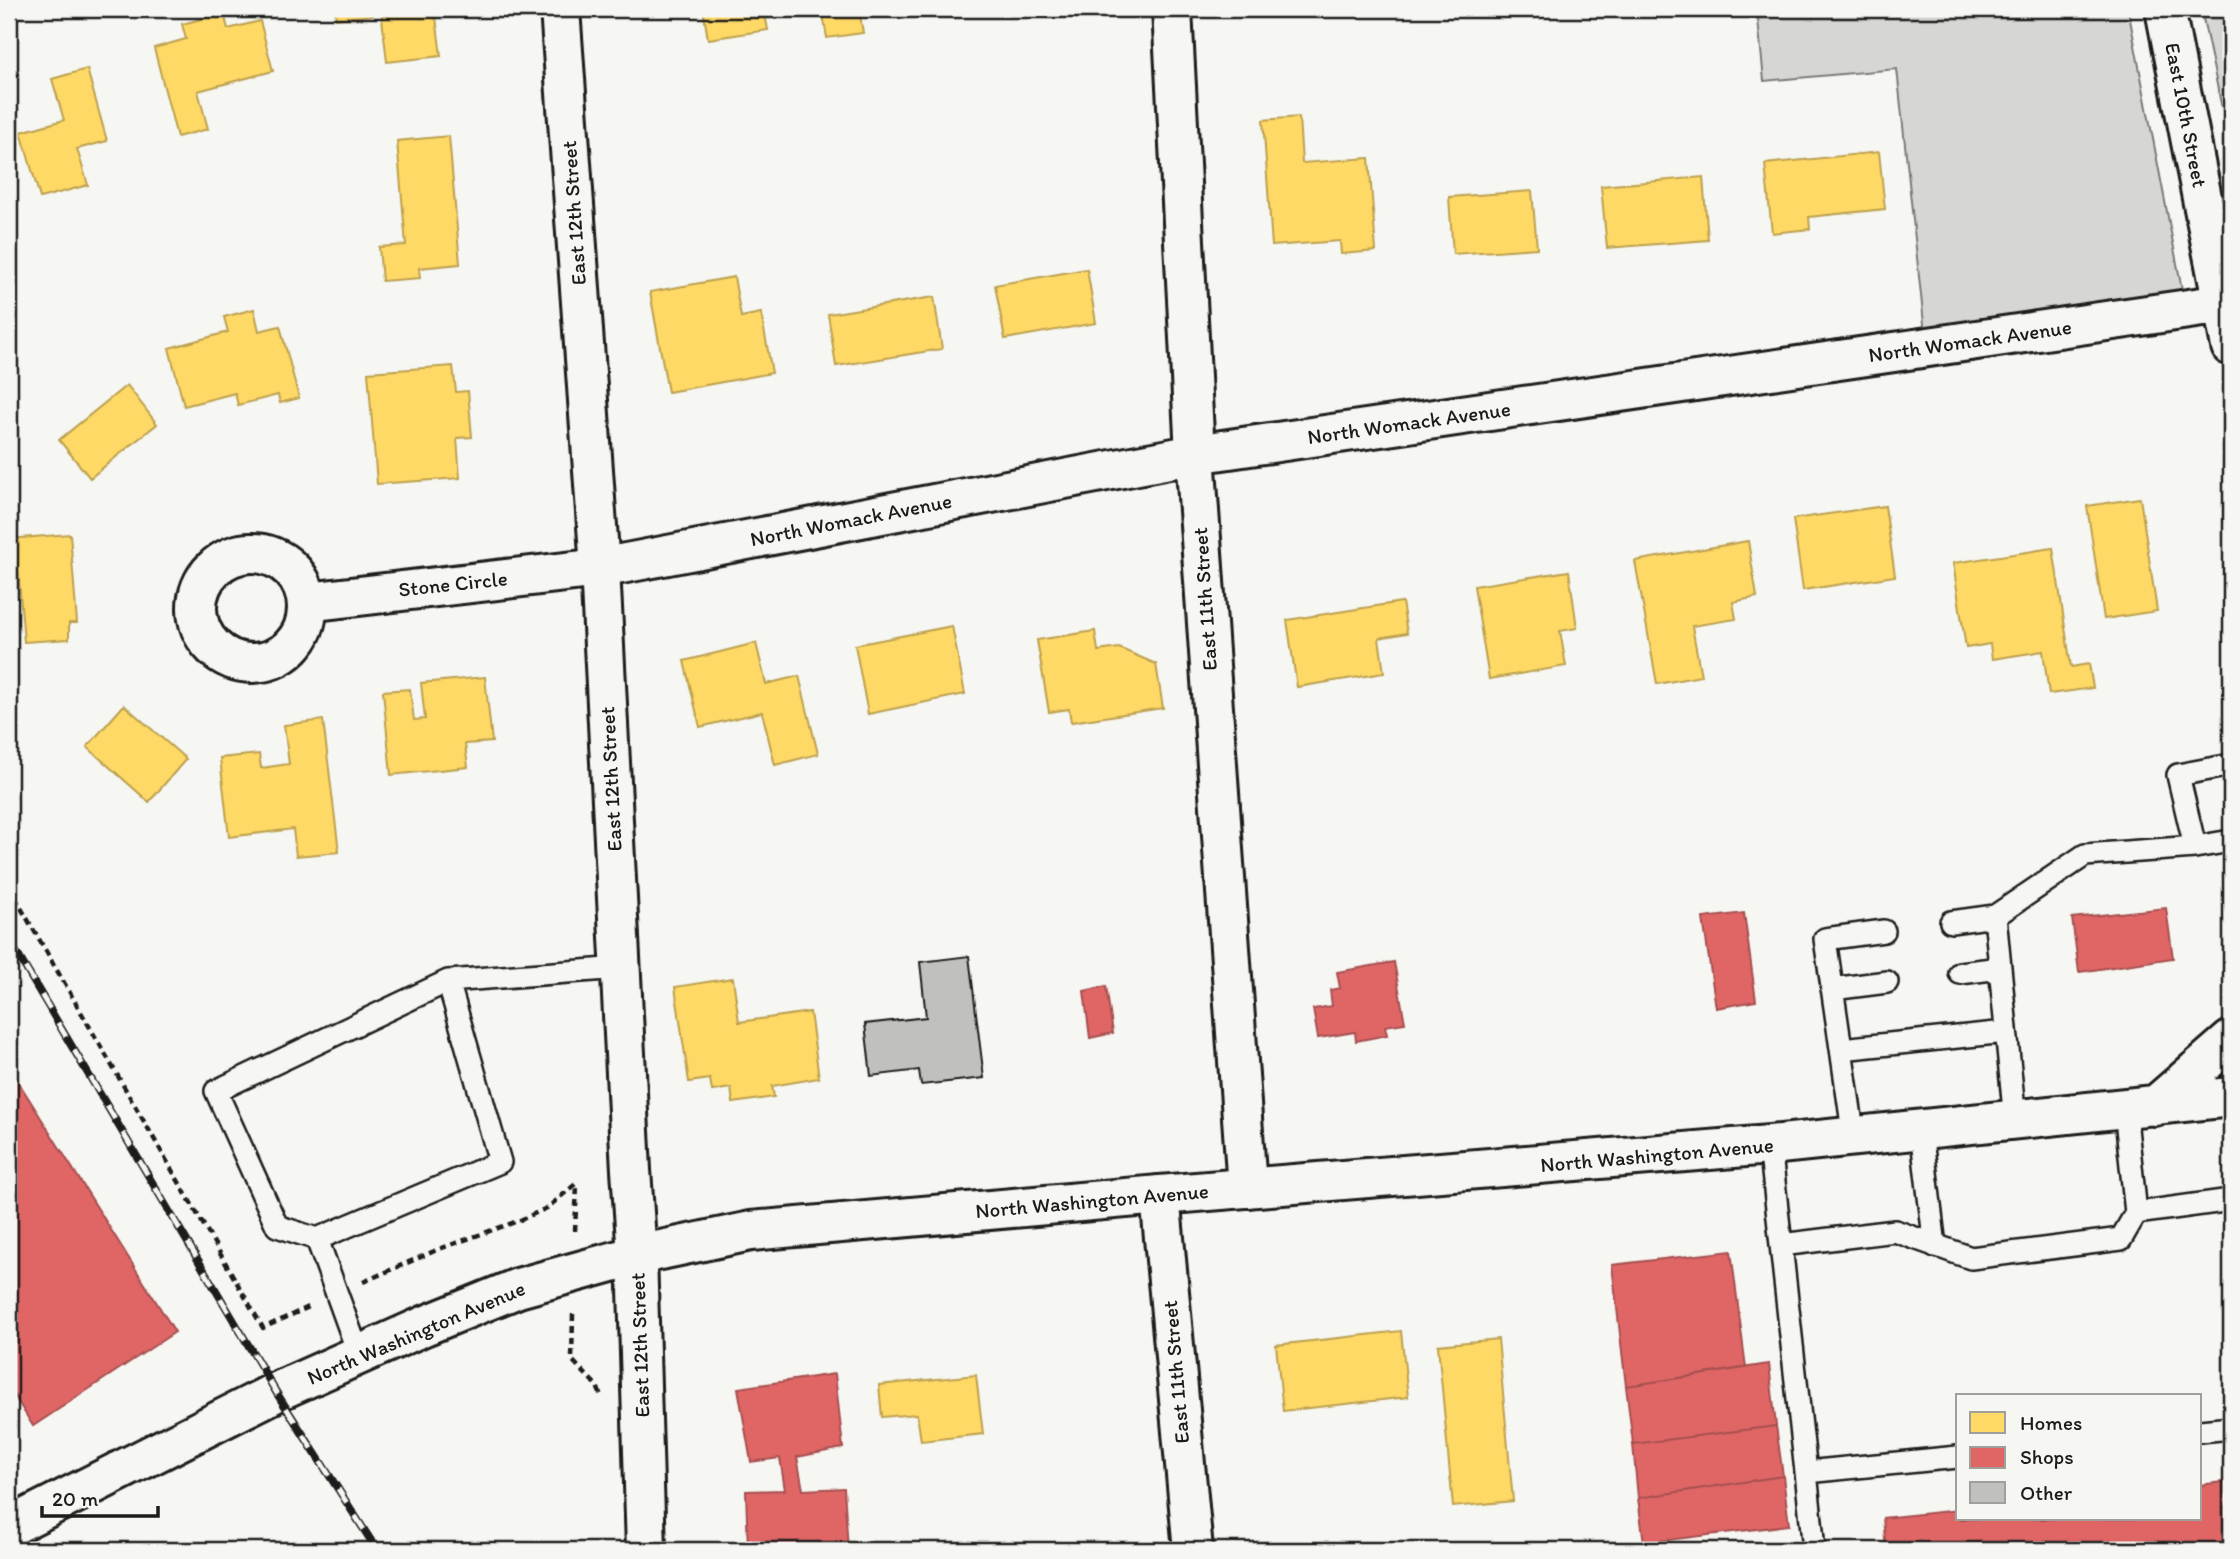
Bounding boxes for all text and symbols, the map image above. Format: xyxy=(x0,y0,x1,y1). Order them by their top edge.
street label: East 10th Street xyxy=(2160,40,2213,190)
street label: East 12th Street xyxy=(556,140,591,286)
street label: North Womack Avenue xyxy=(1867,314,2073,367)
street label: North Womack Avenue xyxy=(1306,396,1512,449)
street label: North Womack Avenue xyxy=(748,488,954,551)
street label: East 11th Street xyxy=(1187,526,1222,672)
street label: Stone Circle xyxy=(397,565,509,602)
street label: East 12th Street xyxy=(594,706,627,852)
street label: North Washington Avenue xyxy=(1539,1132,1775,1177)
street label: North Washington Avenue xyxy=(974,1178,1210,1223)
street label: East 12th Street xyxy=(624,1272,655,1418)
street label: North Washington Avenue xyxy=(303,1275,529,1390)
street label: East 11th Street xyxy=(1157,1299,1194,1445)
legend xyxy=(1956,1394,2202,1520)
text: Homes xyxy=(2020,1410,2082,1435)
text: Shops xyxy=(2020,1444,2074,1469)
scale bar xyxy=(42,1475,158,1519)
text: Other xyxy=(2020,1480,2073,1505)
text: 20 m xyxy=(52,1486,99,1511)

